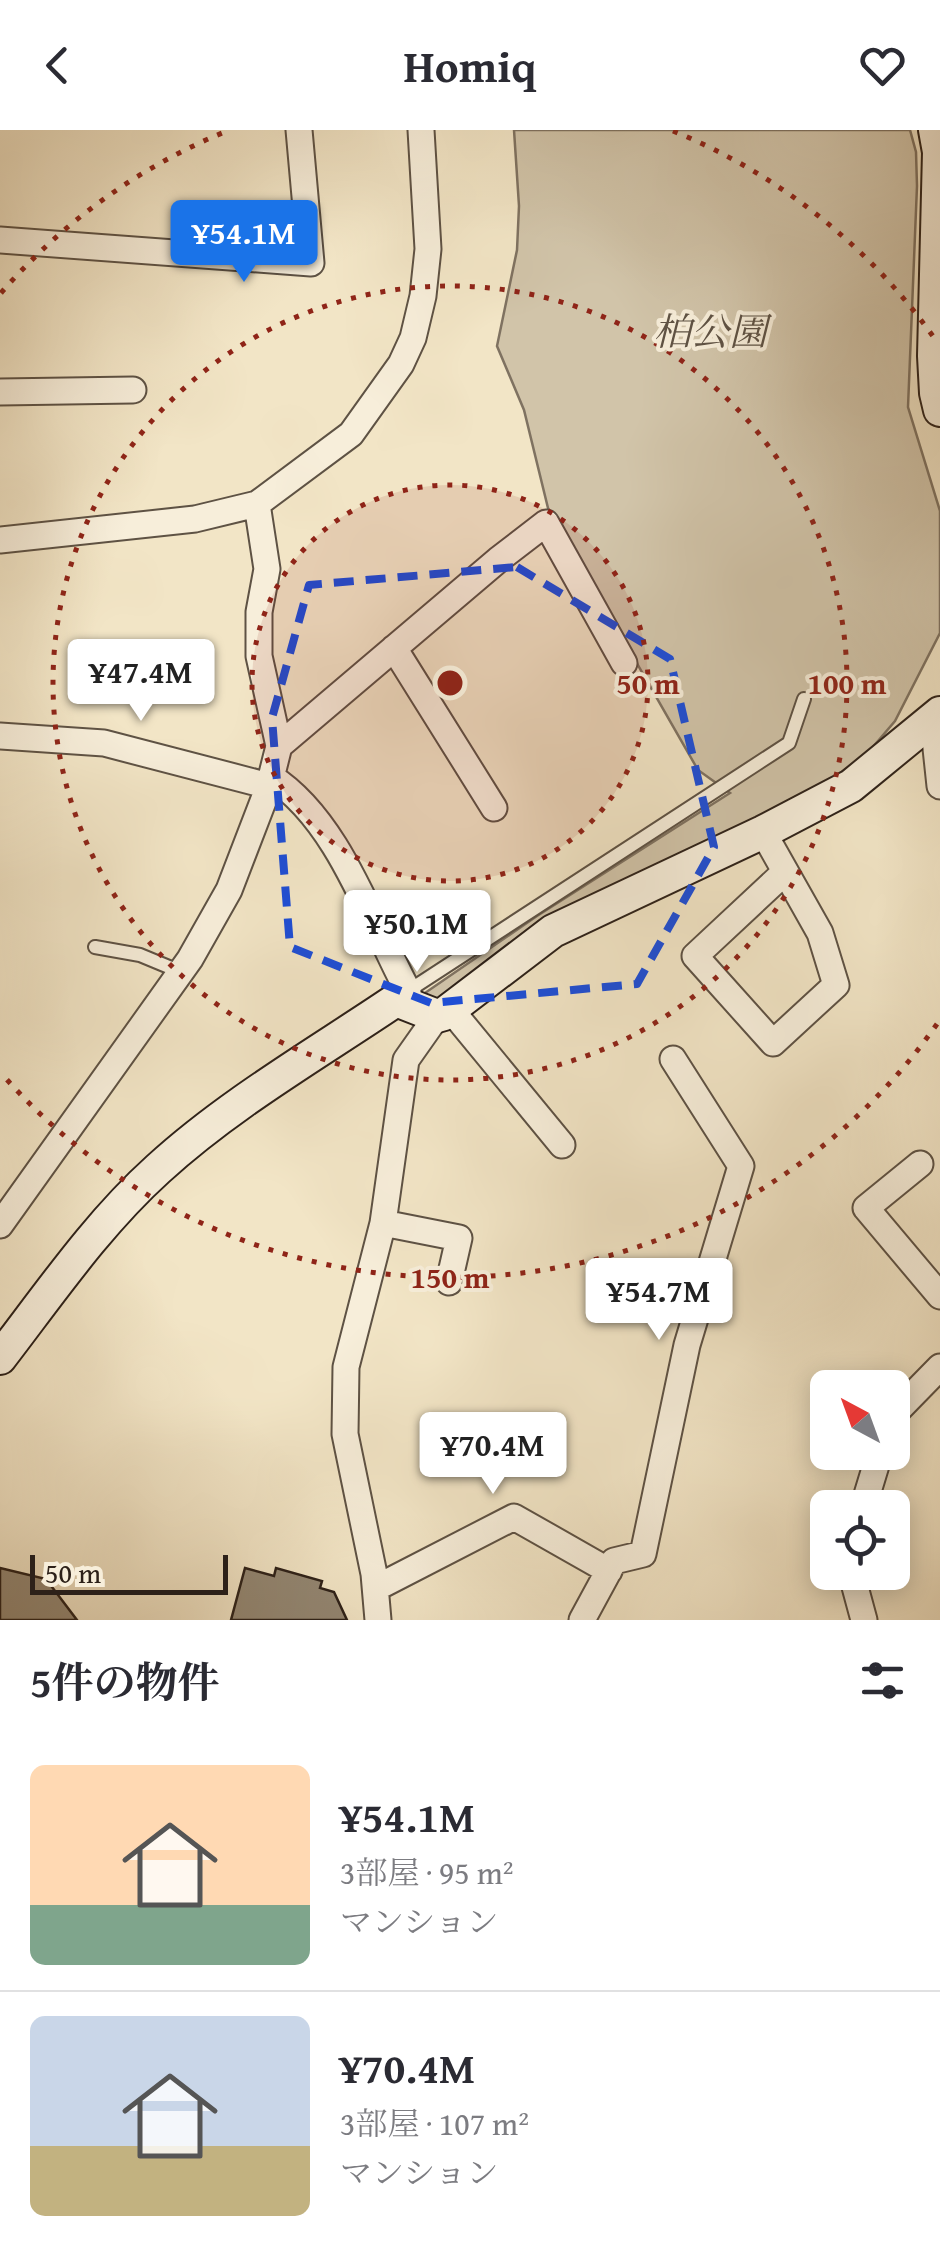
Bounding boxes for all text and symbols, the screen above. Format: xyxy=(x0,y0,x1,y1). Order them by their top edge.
text: Homiq xyxy=(404,33,536,98)
icon: back xyxy=(30,38,85,93)
icon: heart xyxy=(855,38,910,93)
pin: ¥54.1M xyxy=(163,200,325,285)
text: ¥54.1M xyxy=(193,209,295,256)
park label: 柏公園 xyxy=(653,303,773,359)
pin: ¥47.4M xyxy=(60,639,222,724)
text: ¥47.4M xyxy=(90,648,192,695)
text: 50 m xyxy=(616,661,680,705)
text: 100 m xyxy=(808,661,887,705)
centre of rings xyxy=(432,665,468,701)
pin: ¥50.1M xyxy=(336,890,498,975)
text: ¥50.1M xyxy=(366,899,468,946)
text: 150 m xyxy=(411,1255,490,1299)
pin: ¥54.7M xyxy=(578,1258,740,1343)
text: ¥54.7M xyxy=(608,1267,710,1314)
north arrow xyxy=(810,1370,910,1470)
map controls xyxy=(810,1370,910,1590)
pin: ¥70.4M xyxy=(412,1412,574,1497)
text: ¥70.4M xyxy=(442,1421,544,1468)
button: locate xyxy=(810,1490,910,1590)
scale bar xyxy=(30,1550,228,1594)
text: 50 m xyxy=(45,1552,101,1593)
text: 5件の物件 xyxy=(30,1651,220,1712)
icon: filters xyxy=(855,1653,910,1708)
text: ¥54.1M xyxy=(340,1786,475,1847)
icon: home xyxy=(110,1805,230,1925)
text: 3部屋 · 95 m² xyxy=(340,1849,514,1896)
text: マンション xyxy=(340,1898,499,1945)
text: ¥70.4M xyxy=(340,2037,475,2098)
icon: home xyxy=(110,2056,230,2176)
text: 3部屋 · 107 m² xyxy=(340,2100,529,2147)
text: マンション xyxy=(340,2149,499,2196)

